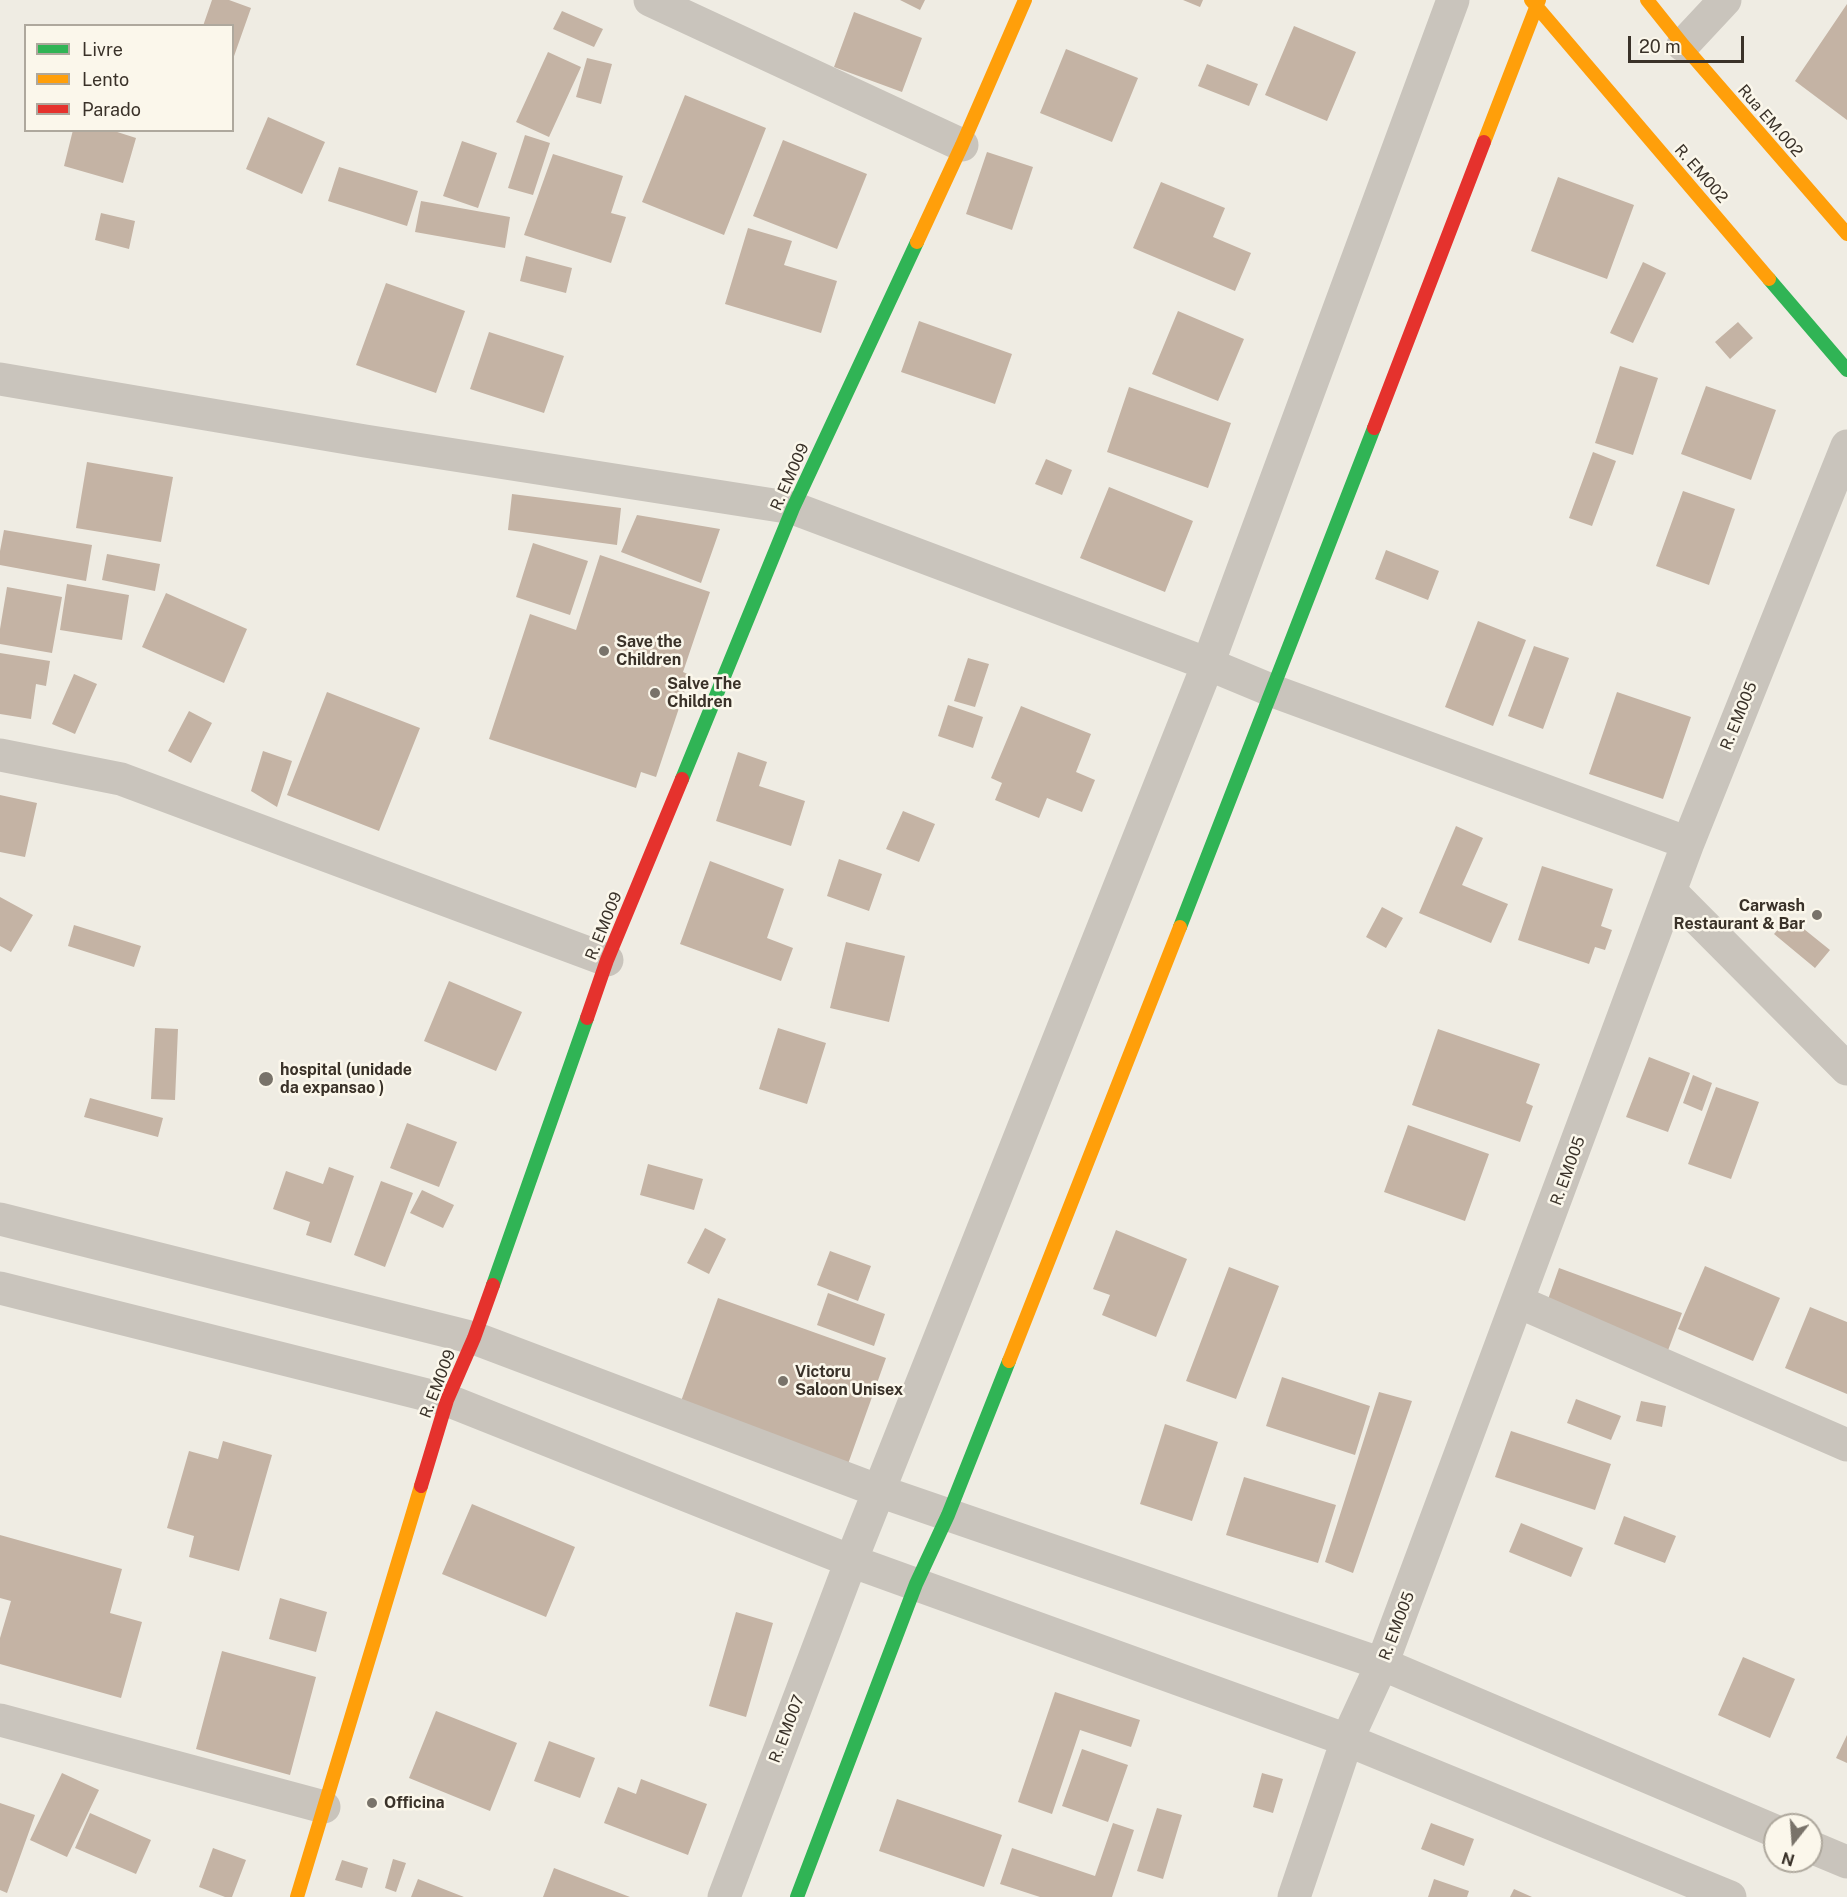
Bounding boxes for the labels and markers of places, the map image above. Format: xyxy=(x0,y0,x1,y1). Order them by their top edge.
place label: Save the Children xyxy=(616,632,682,670)
marker: Save the Children xyxy=(597,644,611,658)
place label: Salve The Children xyxy=(667,674,741,712)
marker: Salve The Children xyxy=(648,686,662,700)
place label: Carwash Restaurant & Bar xyxy=(1674,896,1805,934)
marker: Carwash Restaurant & Bar xyxy=(1810,908,1824,922)
place label: hospital (unidade da expansao ) xyxy=(280,1060,412,1098)
marker: hospital (unidade da expansao ) xyxy=(257,1070,275,1088)
place label: Victoru Saloon Unisex xyxy=(795,1362,903,1400)
marker: Victoru Saloon Unisex xyxy=(776,1374,790,1388)
place label: Officina xyxy=(384,1793,444,1813)
marker: Officina xyxy=(365,1796,379,1810)

